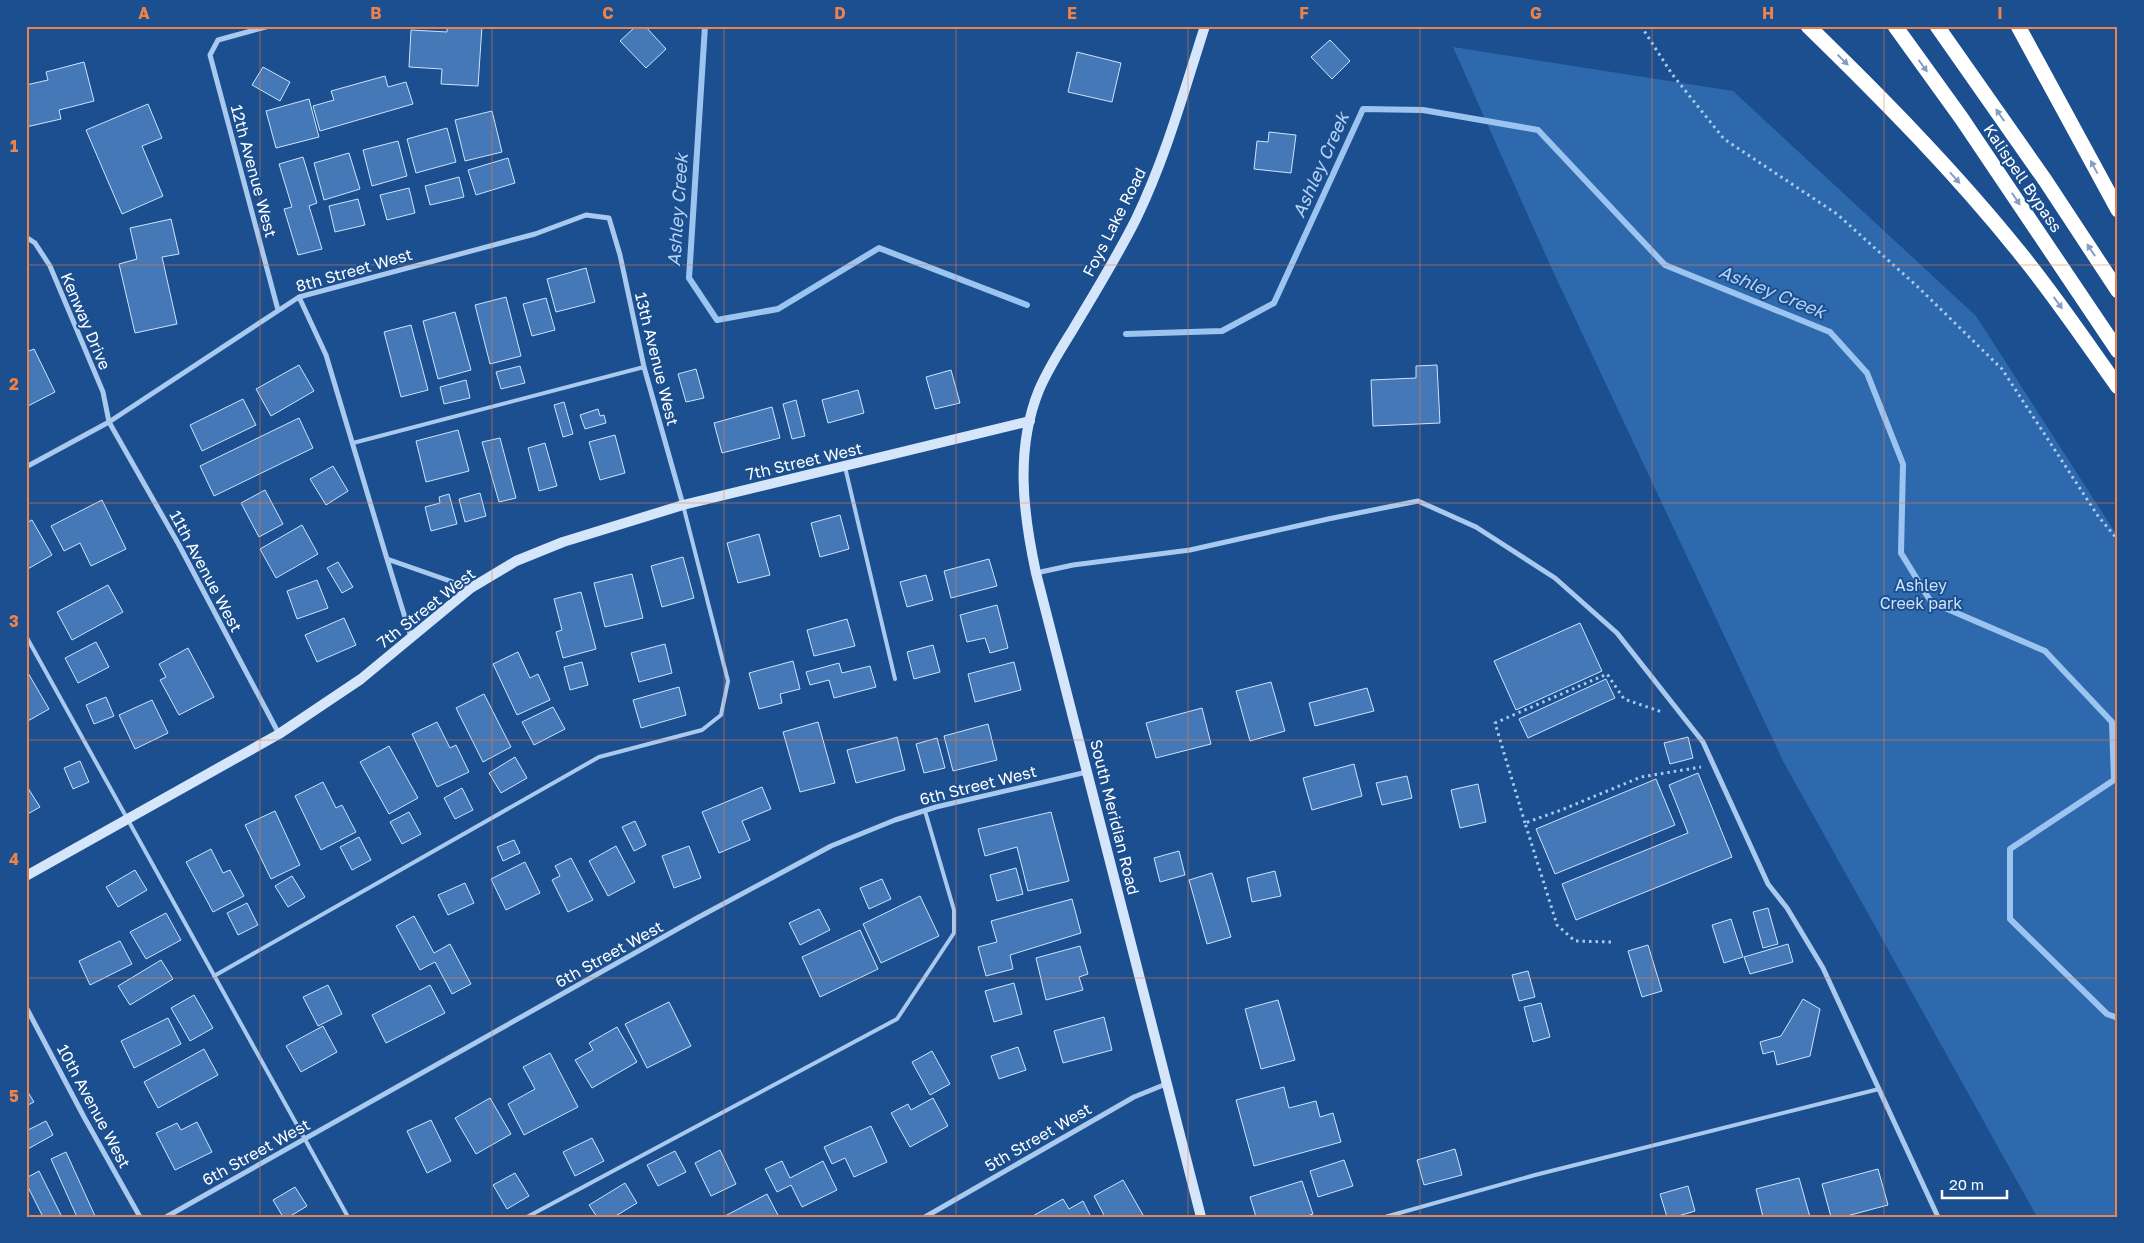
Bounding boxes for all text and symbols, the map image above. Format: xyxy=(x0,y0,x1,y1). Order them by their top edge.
text: A xyxy=(138,3,150,23)
text: B xyxy=(370,3,382,23)
text: C xyxy=(602,3,614,23)
text: D xyxy=(834,3,846,23)
text: E xyxy=(1067,3,1077,23)
text: F xyxy=(1299,3,1309,23)
text: G xyxy=(1530,3,1542,23)
text: H xyxy=(1762,3,1774,23)
text: I xyxy=(1997,3,2003,23)
one-way arrow xyxy=(1837,54,1849,66)
one-way arrow xyxy=(1918,59,1928,73)
street label: 12th Avenue West xyxy=(227,102,281,240)
water label: Ashley Creek xyxy=(1287,107,1354,221)
one-way arrow xyxy=(1995,108,2005,122)
street label: Kalispell Bypass xyxy=(1979,120,2067,236)
text: 1 xyxy=(10,136,18,156)
water label: Ashley Creek xyxy=(662,151,692,267)
one-way arrow xyxy=(2090,161,2099,174)
street label: Foys Lake Road xyxy=(1078,164,1150,280)
one-way arrow xyxy=(1949,172,1960,185)
one-way arrow xyxy=(2011,192,2021,206)
one-way arrow xyxy=(2086,243,2096,257)
street label: 8th Street West xyxy=(293,244,415,296)
water label: Ashley Creek xyxy=(1716,260,1831,323)
street label: Kenway Drive xyxy=(57,269,115,373)
street label: 13th Avenue West xyxy=(631,290,683,428)
one-way arrow xyxy=(2053,296,2064,309)
text: 2 xyxy=(9,374,19,394)
street label: 7th Street West xyxy=(744,438,864,484)
street label: 11th Avenue West xyxy=(165,507,247,635)
street label: 7th Street West xyxy=(373,563,479,653)
park label: Ashley Creek park xyxy=(1880,575,1962,613)
text: 3 xyxy=(9,611,19,631)
street label: South Meridian Road xyxy=(1086,737,1144,897)
street label: 6th Street West xyxy=(917,761,1039,809)
text: 4 xyxy=(9,849,19,869)
street label: 6th Street West xyxy=(552,916,666,992)
street label: 10th Avenue West xyxy=(53,1041,135,1171)
text: 5 xyxy=(9,1086,19,1106)
street label: 5th Street West xyxy=(981,1098,1095,1176)
street label: 6th Street West xyxy=(199,1114,313,1190)
scale bar xyxy=(1942,1168,2006,1200)
text: 20 m xyxy=(1949,1175,1984,1193)

